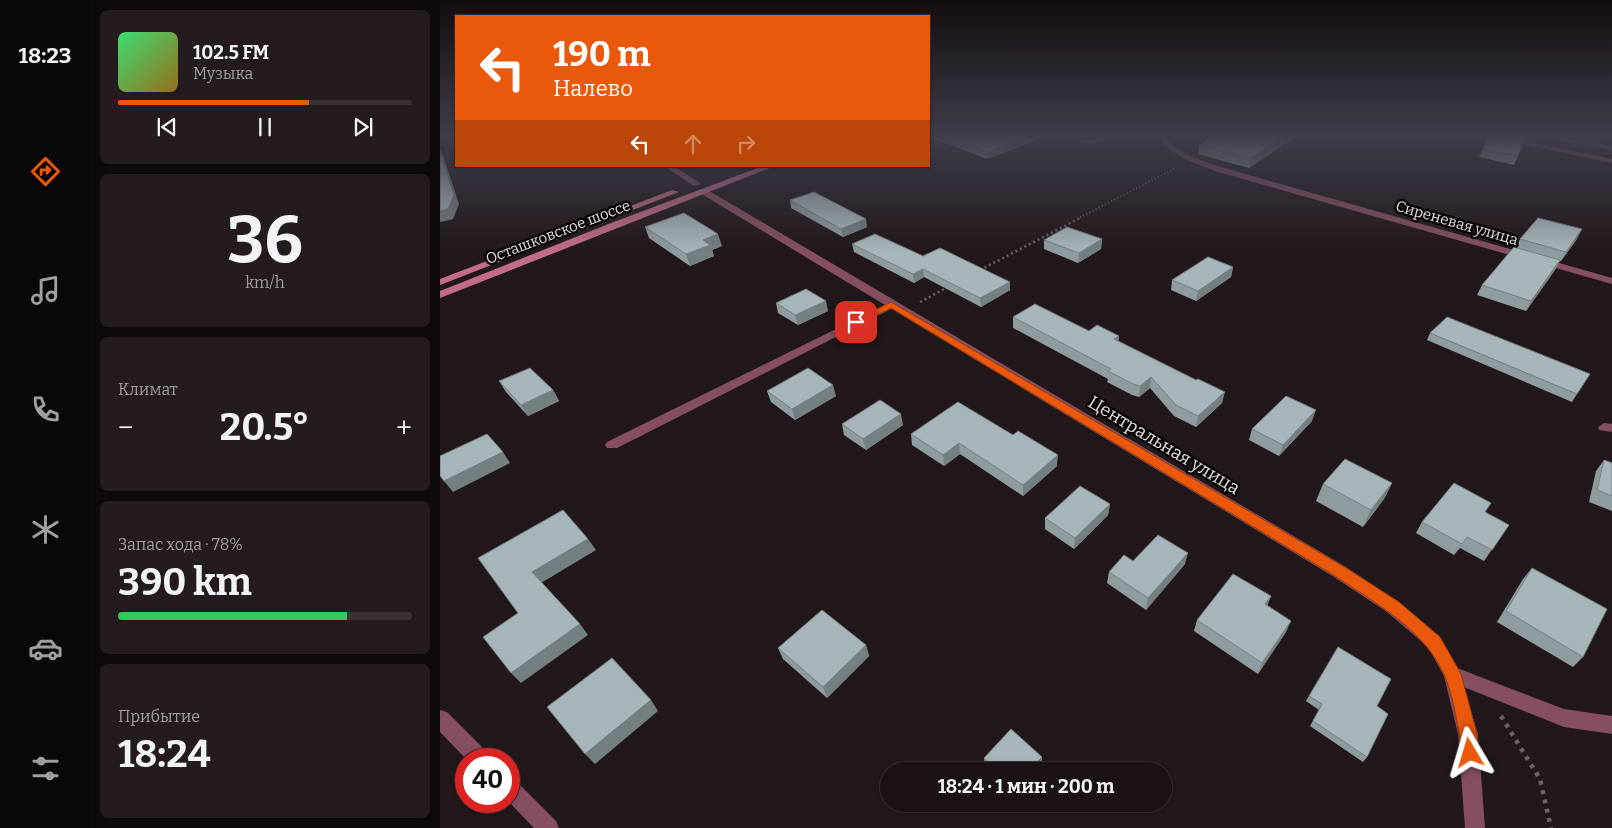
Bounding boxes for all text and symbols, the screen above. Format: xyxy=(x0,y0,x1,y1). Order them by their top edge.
text: 190 m xyxy=(553,33,651,75)
icon: left xyxy=(470,35,535,100)
text: 102.5 FM xyxy=(193,41,269,64)
text: 18:23 xyxy=(19,42,71,69)
text: Музыка xyxy=(193,64,253,83)
text: Налево xyxy=(553,75,633,102)
icon: previous xyxy=(153,113,181,141)
icon: pause xyxy=(251,113,279,141)
icon: next xyxy=(349,113,377,141)
icon: left xyxy=(626,130,654,158)
icon: ahead xyxy=(679,130,707,158)
icon: right xyxy=(732,130,760,158)
icon: directions xyxy=(28,154,63,189)
street label: Осташковское шоссе xyxy=(483,196,633,268)
street label: Сиреневая улица xyxy=(1394,197,1520,249)
text: 36 xyxy=(227,201,303,279)
icon: music xyxy=(28,273,63,308)
text: km/h xyxy=(245,273,285,292)
pin xyxy=(835,301,877,343)
icon: arrive xyxy=(842,308,870,336)
text: Климат xyxy=(118,380,178,399)
street label: Центральная улица xyxy=(1084,391,1244,499)
icon: phone xyxy=(28,392,63,427)
text: 20.5° xyxy=(220,404,310,450)
text: − xyxy=(118,411,133,444)
text: + xyxy=(396,411,412,444)
icon: climate xyxy=(28,512,63,547)
text: Запас хода · 78% xyxy=(118,535,243,554)
text: 390 km xyxy=(118,559,252,605)
icon: car xyxy=(28,631,63,666)
text: Прибытие xyxy=(118,707,200,726)
position arrow xyxy=(1443,726,1495,778)
text: 18:24 xyxy=(118,731,211,777)
speed limit sign: 40 xyxy=(455,748,520,813)
icon: filters xyxy=(28,751,63,786)
text: 18:24 · 1 мин · 200 m xyxy=(938,775,1114,798)

